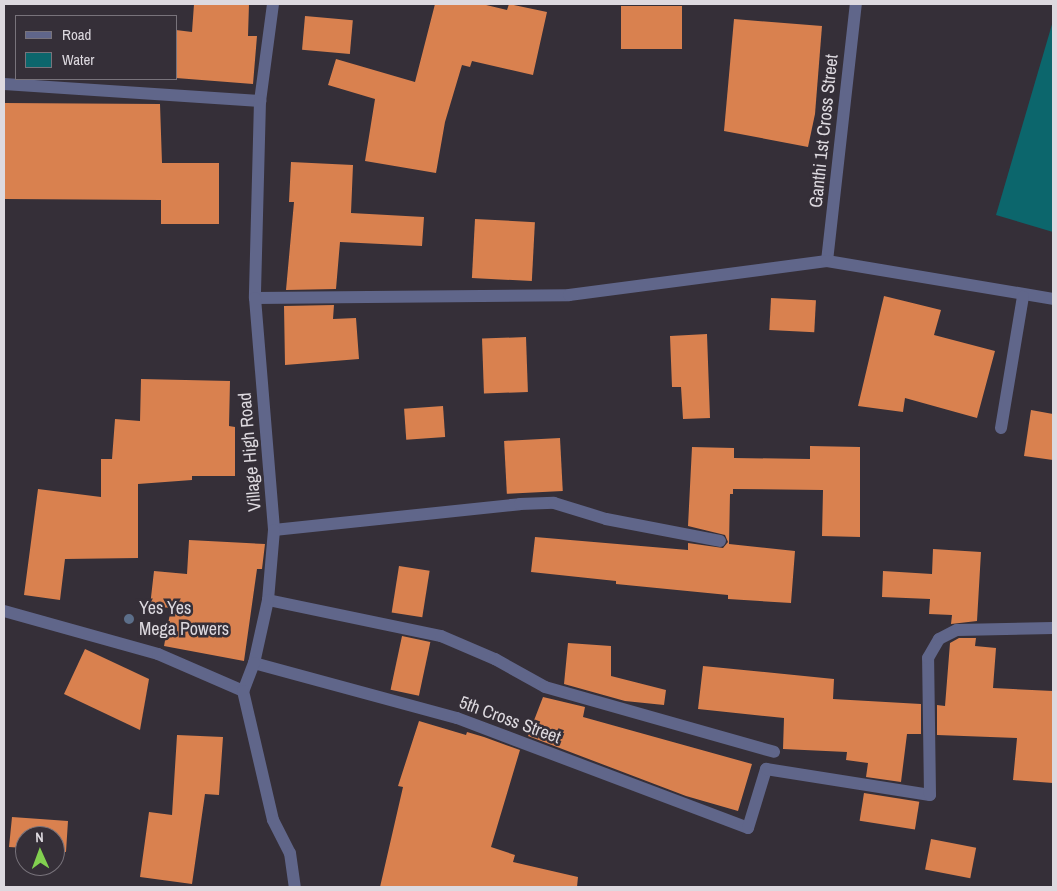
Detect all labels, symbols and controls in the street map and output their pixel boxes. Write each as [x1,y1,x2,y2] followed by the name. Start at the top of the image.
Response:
[15,15,178,80] legend
[62,24,91,45] text: Road
[62,49,94,70] text: Water
[805,53,843,209] street label: Ganthi 1st Cross Street
[234,392,266,512] street label: Village High Road
[139,598,229,640] place label: Yes Yes Mega Powers
[123,613,135,625] marker: Yes Yes Mega Powers
[456,692,564,748] street label: 5th Cross Street
[15,826,65,876] north arrow
[35,828,44,846] text: N

